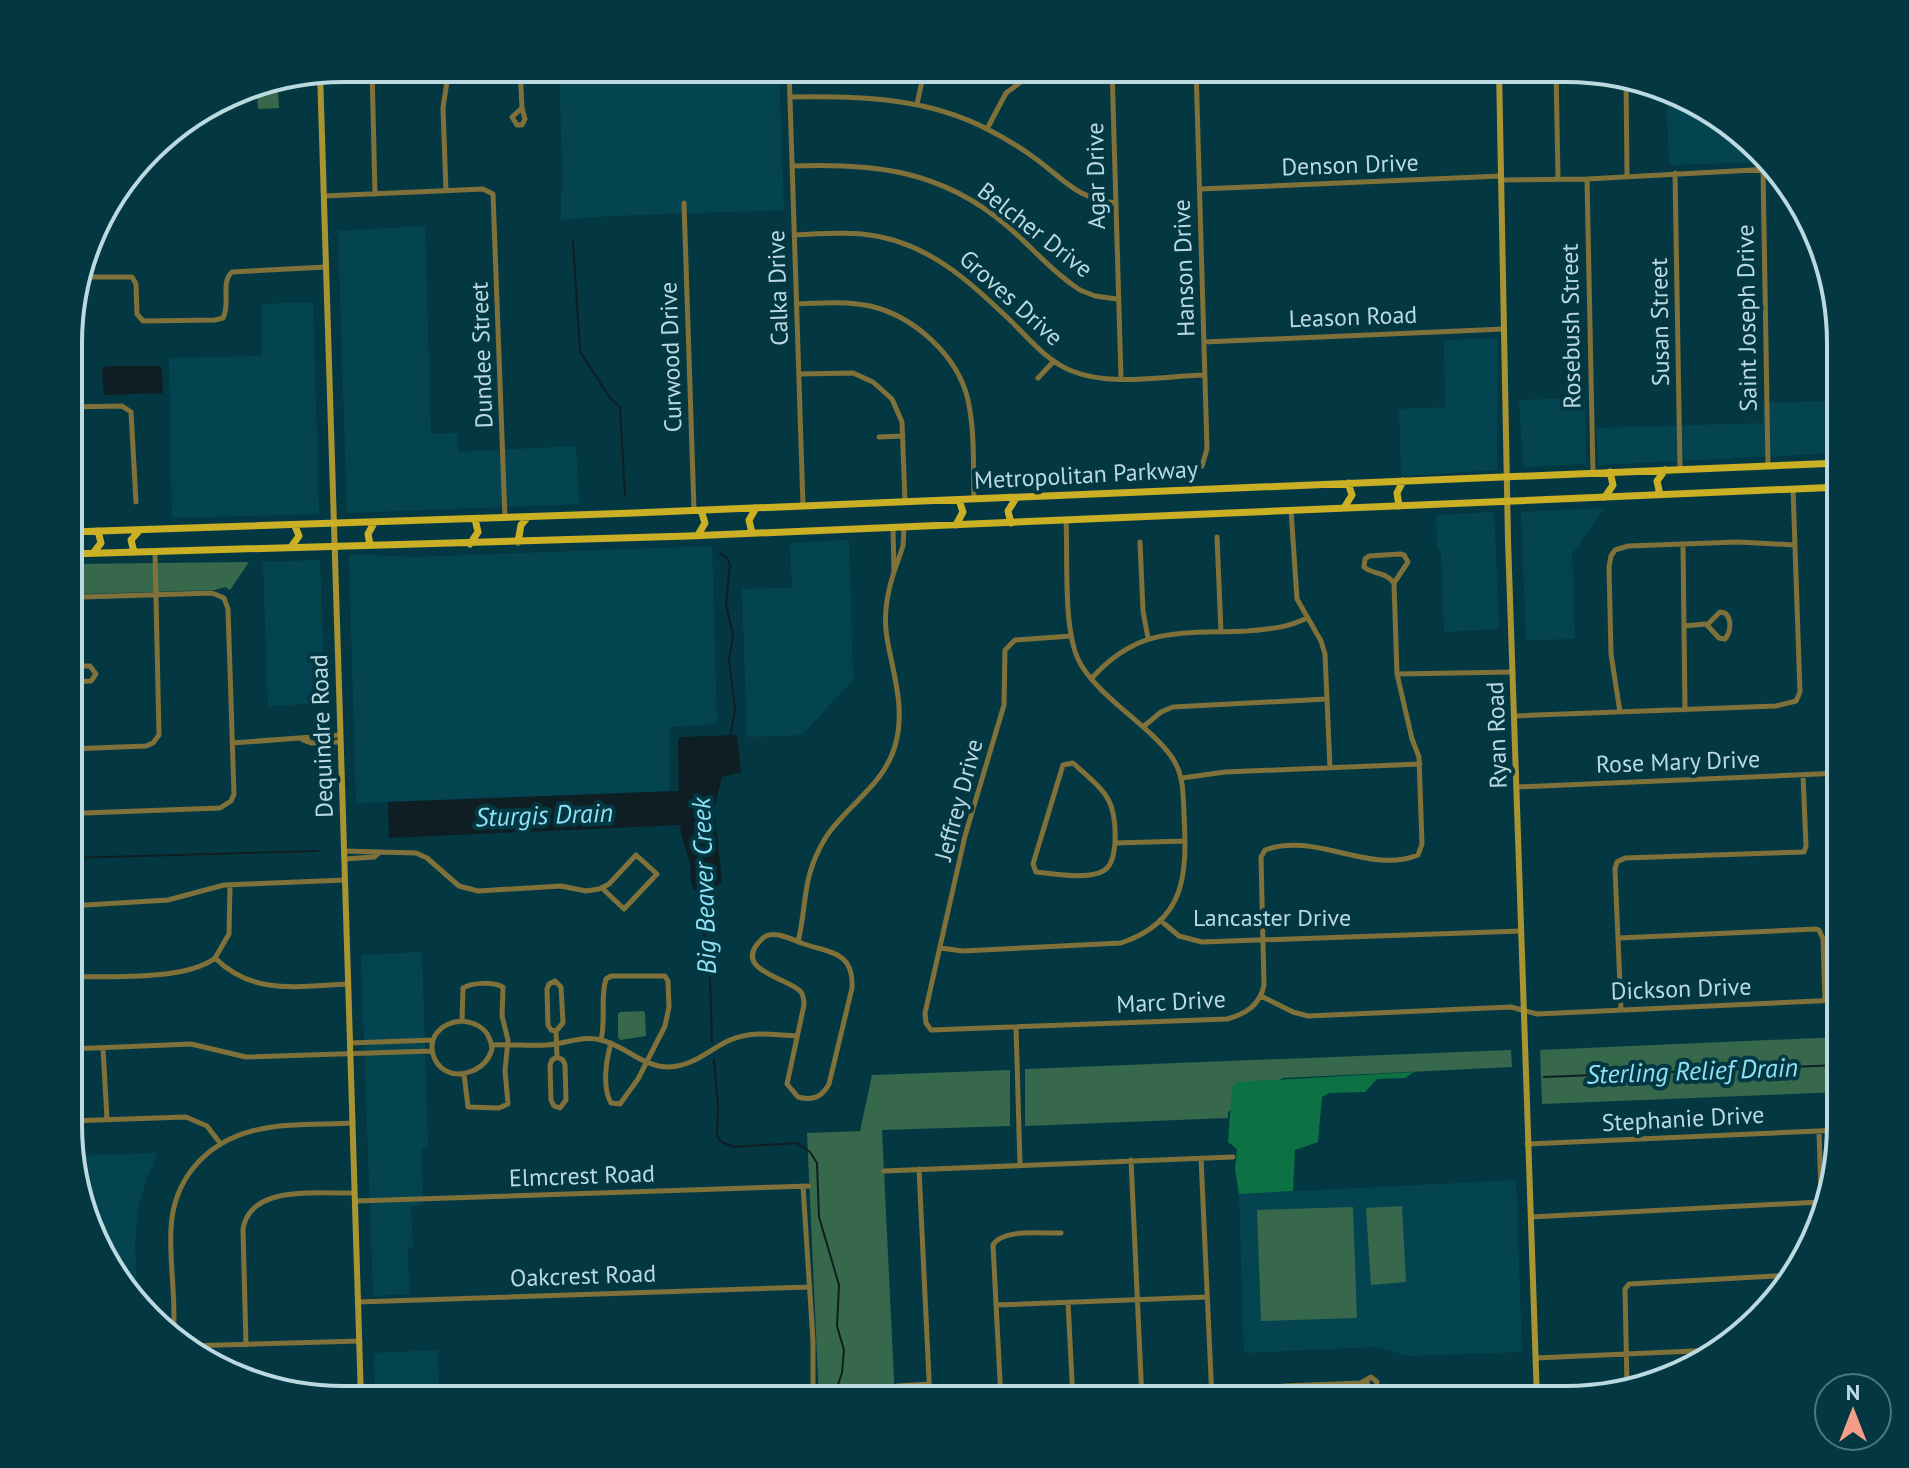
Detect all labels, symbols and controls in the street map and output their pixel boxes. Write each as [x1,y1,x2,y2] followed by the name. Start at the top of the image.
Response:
[1079,122,1112,230] street label: Agar Drive
[1281,147,1419,182] street label: Denson Drive
[972,175,1099,284] street label: Belcher Drive
[1166,199,1201,337] street label: Hanson Drive
[1729,224,1764,412] street label: Saint Joseph Drive
[760,230,795,346] street label: Calka Drive
[953,243,1070,352] street label: Groves Drive
[1554,243,1587,409] street label: Rosebush Street
[1643,257,1676,387] street label: Susan Street
[463,281,500,429] street label: Dundee Street
[652,281,689,433] street label: Curwood Drive
[1288,299,1418,334] street label: Leason Road
[973,453,1199,496] street label: Metropolitan Parkway
[303,654,340,818] street label: Dequindre Road
[1479,681,1514,789] street label: Ryan Road
[927,736,990,865] street label: Jeffrey Drive
[1595,743,1761,780] street label: Rose Mary Drive
[475,796,613,833] water label: Sturgis Drain
[684,796,723,975] water label: Big Beaver Creek
[1193,902,1351,933] street label: Lancaster Drive
[1610,971,1752,1006] street label: Dickson Drive
[1115,983,1226,1020] street label: Marc Drive
[1586,1050,1798,1091] water label: Sterling Relief Drain
[1601,1099,1765,1138] street label: Stephanie Drive
[508,1157,655,1194] street label: Elmcrest Road
[509,1257,657,1294] street label: Oakcrest Road
[1813,1372,1893,1452] north arrow
[1846,1378,1860,1406] text: N

